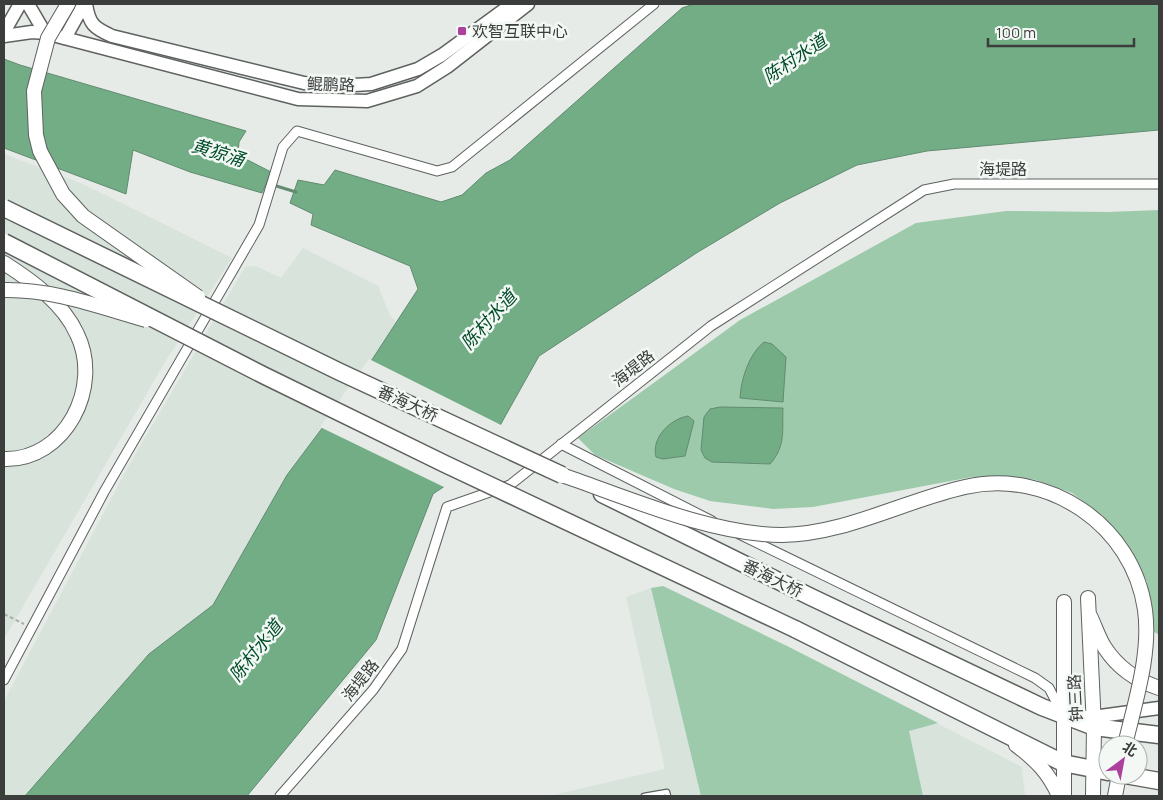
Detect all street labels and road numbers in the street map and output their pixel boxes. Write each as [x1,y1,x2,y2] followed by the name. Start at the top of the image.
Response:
[307,72,355,96] street label: 鲲鹏路
[979,158,1027,180] street label: 海堤路
[607,345,659,391] street label: 海堤路
[374,380,442,426] street label: 番海大桥
[739,554,807,602] street label: 番海大桥
[337,654,383,706] street label: 海堤路
[1063,673,1087,723] street label: 钟三路

